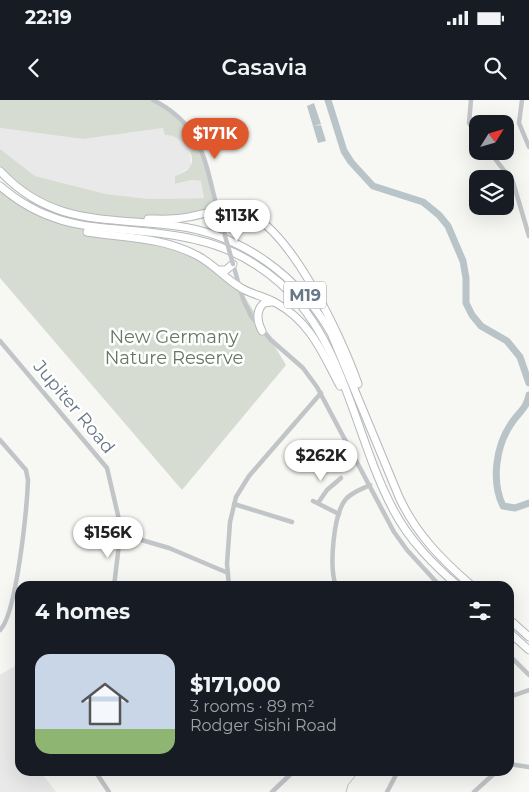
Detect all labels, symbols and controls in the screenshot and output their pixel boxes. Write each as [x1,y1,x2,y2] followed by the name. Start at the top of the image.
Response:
[25,6,72,29] text: 22:19
[20,54,48,82] icon: back
[222,54,307,81] text: Casavia
[481,54,509,82] icon: search
[469,115,514,160] north arrow
[469,115,514,215] map controls
[180,118,250,160] pin: $171K
[193,124,237,143] text: $171K
[469,170,514,215] button: layers
[202,200,272,242] pin: $113K
[215,206,259,225] text: $113K
[284,282,326,308] road number: M19
[105,326,243,369] park label: New Germany Nature Reserve
[28,355,119,458] street label: Jupiter Road
[286,440,356,482] pin: $262K
[295,446,347,465] text: $262K
[73,516,143,559] pin: $156K
[84,523,132,542] text: $156K
[466,597,494,625] icon: filters
[35,599,130,624] text: 4 homes
[190,672,281,697] text: $171,000
[75,674,135,734] icon: home
[190,697,315,716] text: 3 rooms · 89 m²
[190,716,337,735] text: Rodger Sishi Road

